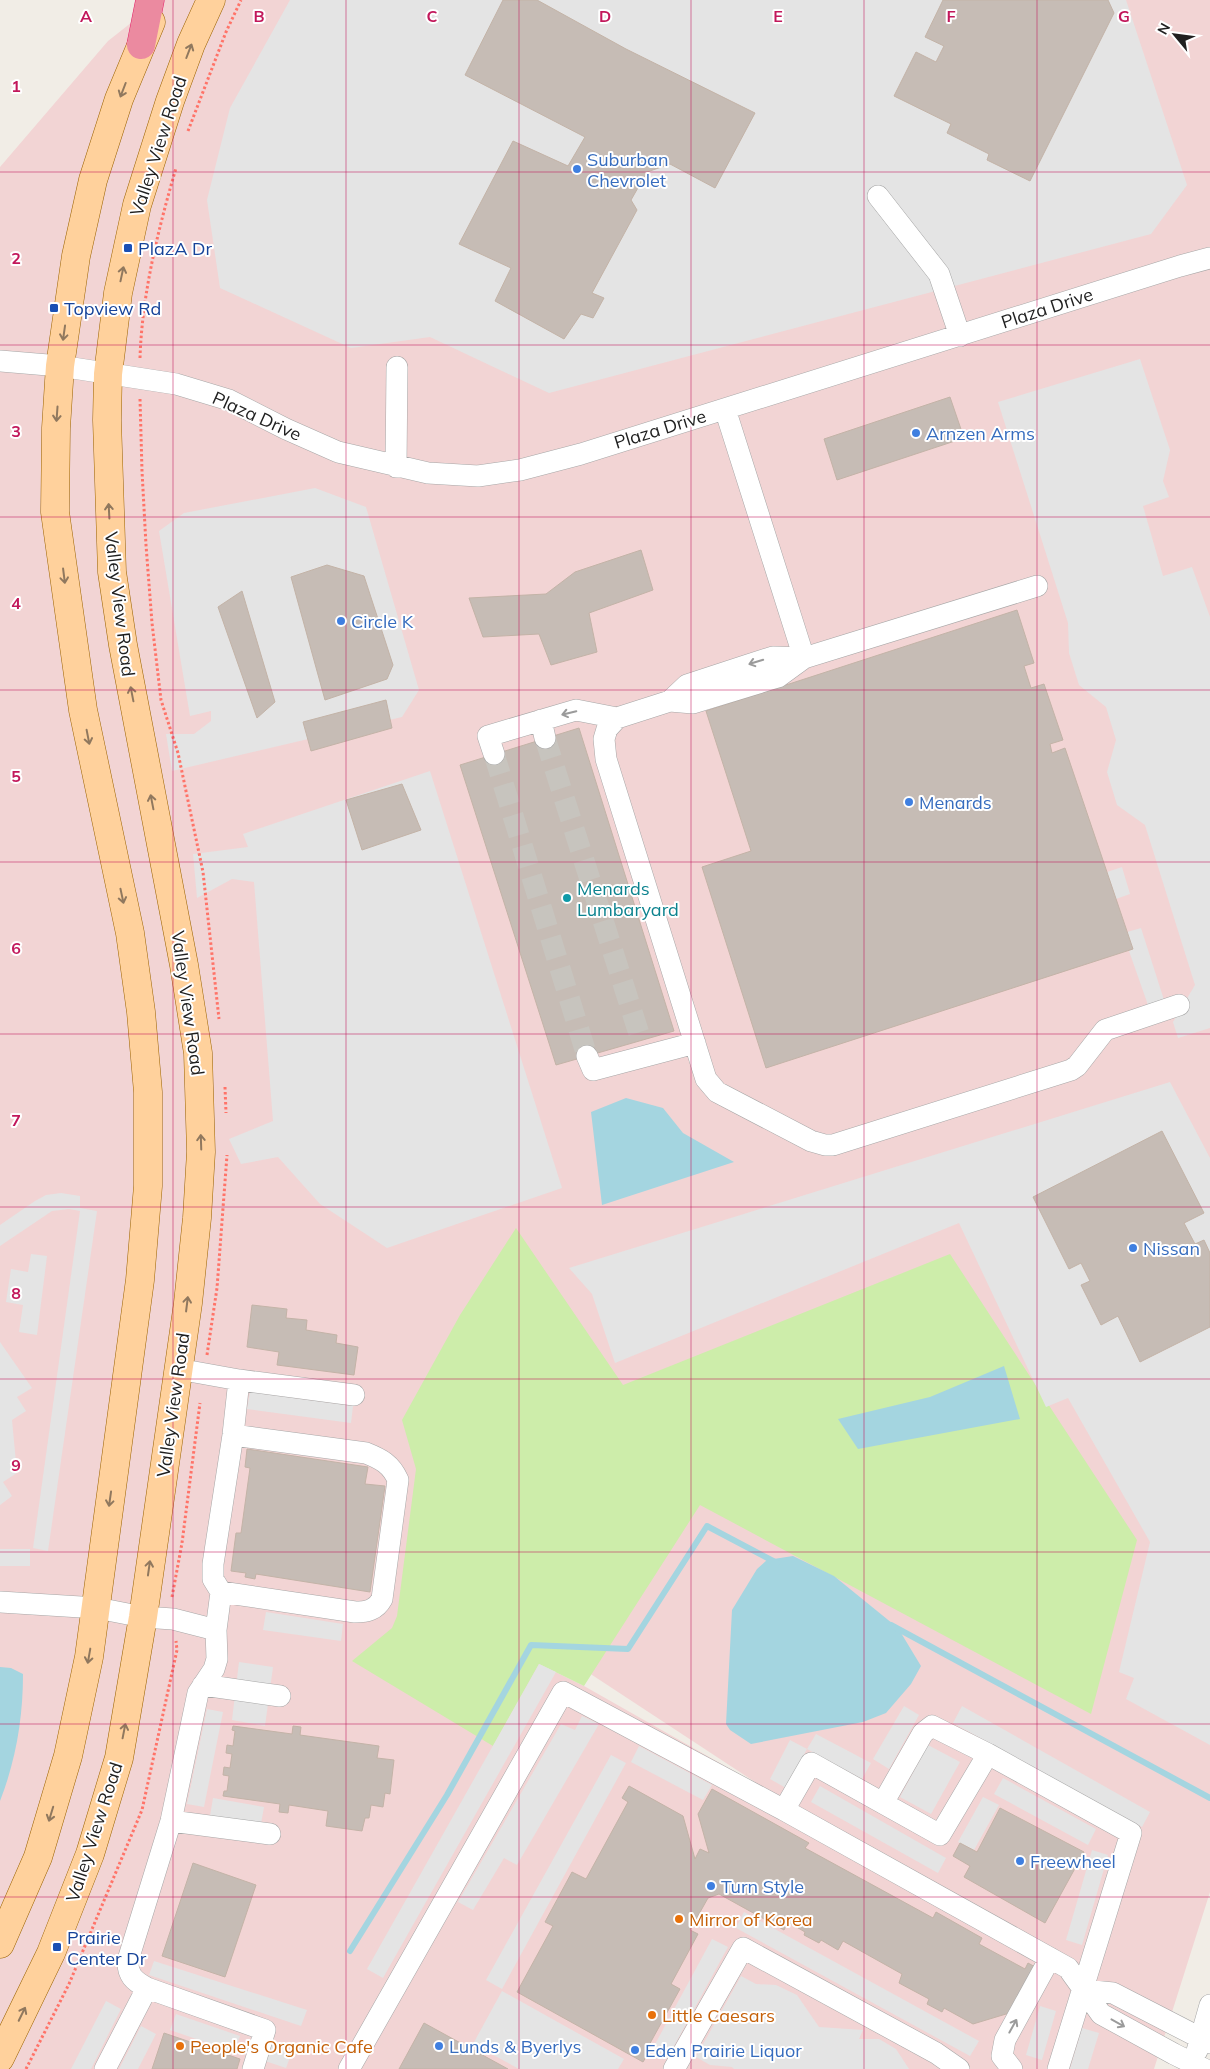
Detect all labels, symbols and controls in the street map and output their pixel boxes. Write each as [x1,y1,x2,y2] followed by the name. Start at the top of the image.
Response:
[80,6,92,26] text: A
[253,6,265,26] text: B
[427,6,438,26] text: C
[599,6,611,26] text: D
[773,6,783,26] text: E
[946,6,956,26] text: F
[1118,6,1130,26] text: G
[1150,10,1200,60] north arrow
[1153,20,1174,38] text: N
[185,44,194,59] one-way arrow
[125,73,191,219] street label: Valley View Road
[11,76,21,96] text: 1
[118,82,127,97] one-way arrow
[587,148,668,192] place label: Suburban Chevrolet
[571,163,583,175] marker: Suburban Chevrolet
[138,237,213,260] place label: PlazA Dr
[122,242,134,254] marker: PlazA Dr
[11,248,21,268] text: 2
[118,266,127,282] one-way arrow
[998,282,1096,334] street label: Plaza Drive
[64,297,161,320] place label: Topview Rd
[48,302,60,314] marker: Topview Rd
[58,324,68,340] one-way arrow
[209,386,305,446] street label: Plaza Drive
[611,404,709,454] street label: Plaza Drive
[53,406,62,422] one-way arrow
[11,421,21,441] text: 3
[926,422,1035,445] place label: Arnzen Arms
[910,427,922,439] marker: Arnzen Arms
[104,503,113,519] one-way arrow
[100,530,140,678] street label: Valley View Road
[59,568,69,584] one-way arrow
[11,593,21,613] text: 4
[351,610,414,633] place label: Circle K
[335,615,347,627] marker: Circle K
[748,658,764,668] one-way arrow
[127,686,136,702] one-way arrow
[562,709,578,718] one-way arrow
[84,729,94,745] one-way arrow
[11,766,21,786] text: 5
[919,791,992,814] place label: Menards
[147,794,157,810] one-way arrow
[903,796,915,808] marker: Menards
[577,877,679,921] place label: Menards Lumbaryard
[118,887,127,903] one-way arrow
[561,892,573,904] marker: Menards Lumbaryard
[166,929,210,1077] street label: Valley View Road
[11,938,21,958] text: 6
[11,1110,21,1130] text: 7
[196,1134,206,1150] one-way arrow
[1143,1237,1200,1260] place label: Nissan
[1127,1242,1139,1254] marker: Nissan
[11,1283,21,1303] text: 8
[182,1296,192,1312] one-way arrow
[151,1331,195,1479] street label: Valley View Road
[11,1455,21,1475] text: 9
[104,1491,114,1507] one-way arrow
[145,1561,155,1577] one-way arrow
[83,1648,93,1664] one-way arrow
[119,1723,129,1739] one-way arrow
[61,1759,127,1905] street label: Valley View Road
[45,1806,55,1822] one-way arrow
[1030,1850,1116,1873] place label: Freewheel
[1014,1855,1026,1867] marker: Freewheel
[721,1875,804,1898] place label: Turn Style
[705,1880,717,1892] marker: Turn Style
[689,1908,813,1931] place label: Mirror of Korea
[673,1913,685,1925] marker: Mirror of Korea
[67,1926,147,1970] place label: Prairie Center Dr
[51,1941,63,1953] marker: Prairie Center Dr
[662,2004,775,2027] place label: Little Caesars
[18,2007,27,2022] one-way arrow
[646,2009,658,2021] marker: Little Caesars
[1110,2019,1124,2029] one-way arrow
[1008,2020,1018,2034] one-way arrow
[190,2035,373,2058] place label: People's Organic Cafe
[449,2035,581,2058] place label: Lunds & Byerlys
[645,2039,802,2062] place label: Eden Prairie Liquor
[174,2040,186,2052] marker: People's Organic Cafe
[433,2040,445,2052] marker: Lunds & Byerlys
[629,2044,641,2056] marker: Eden Prairie Liquor

